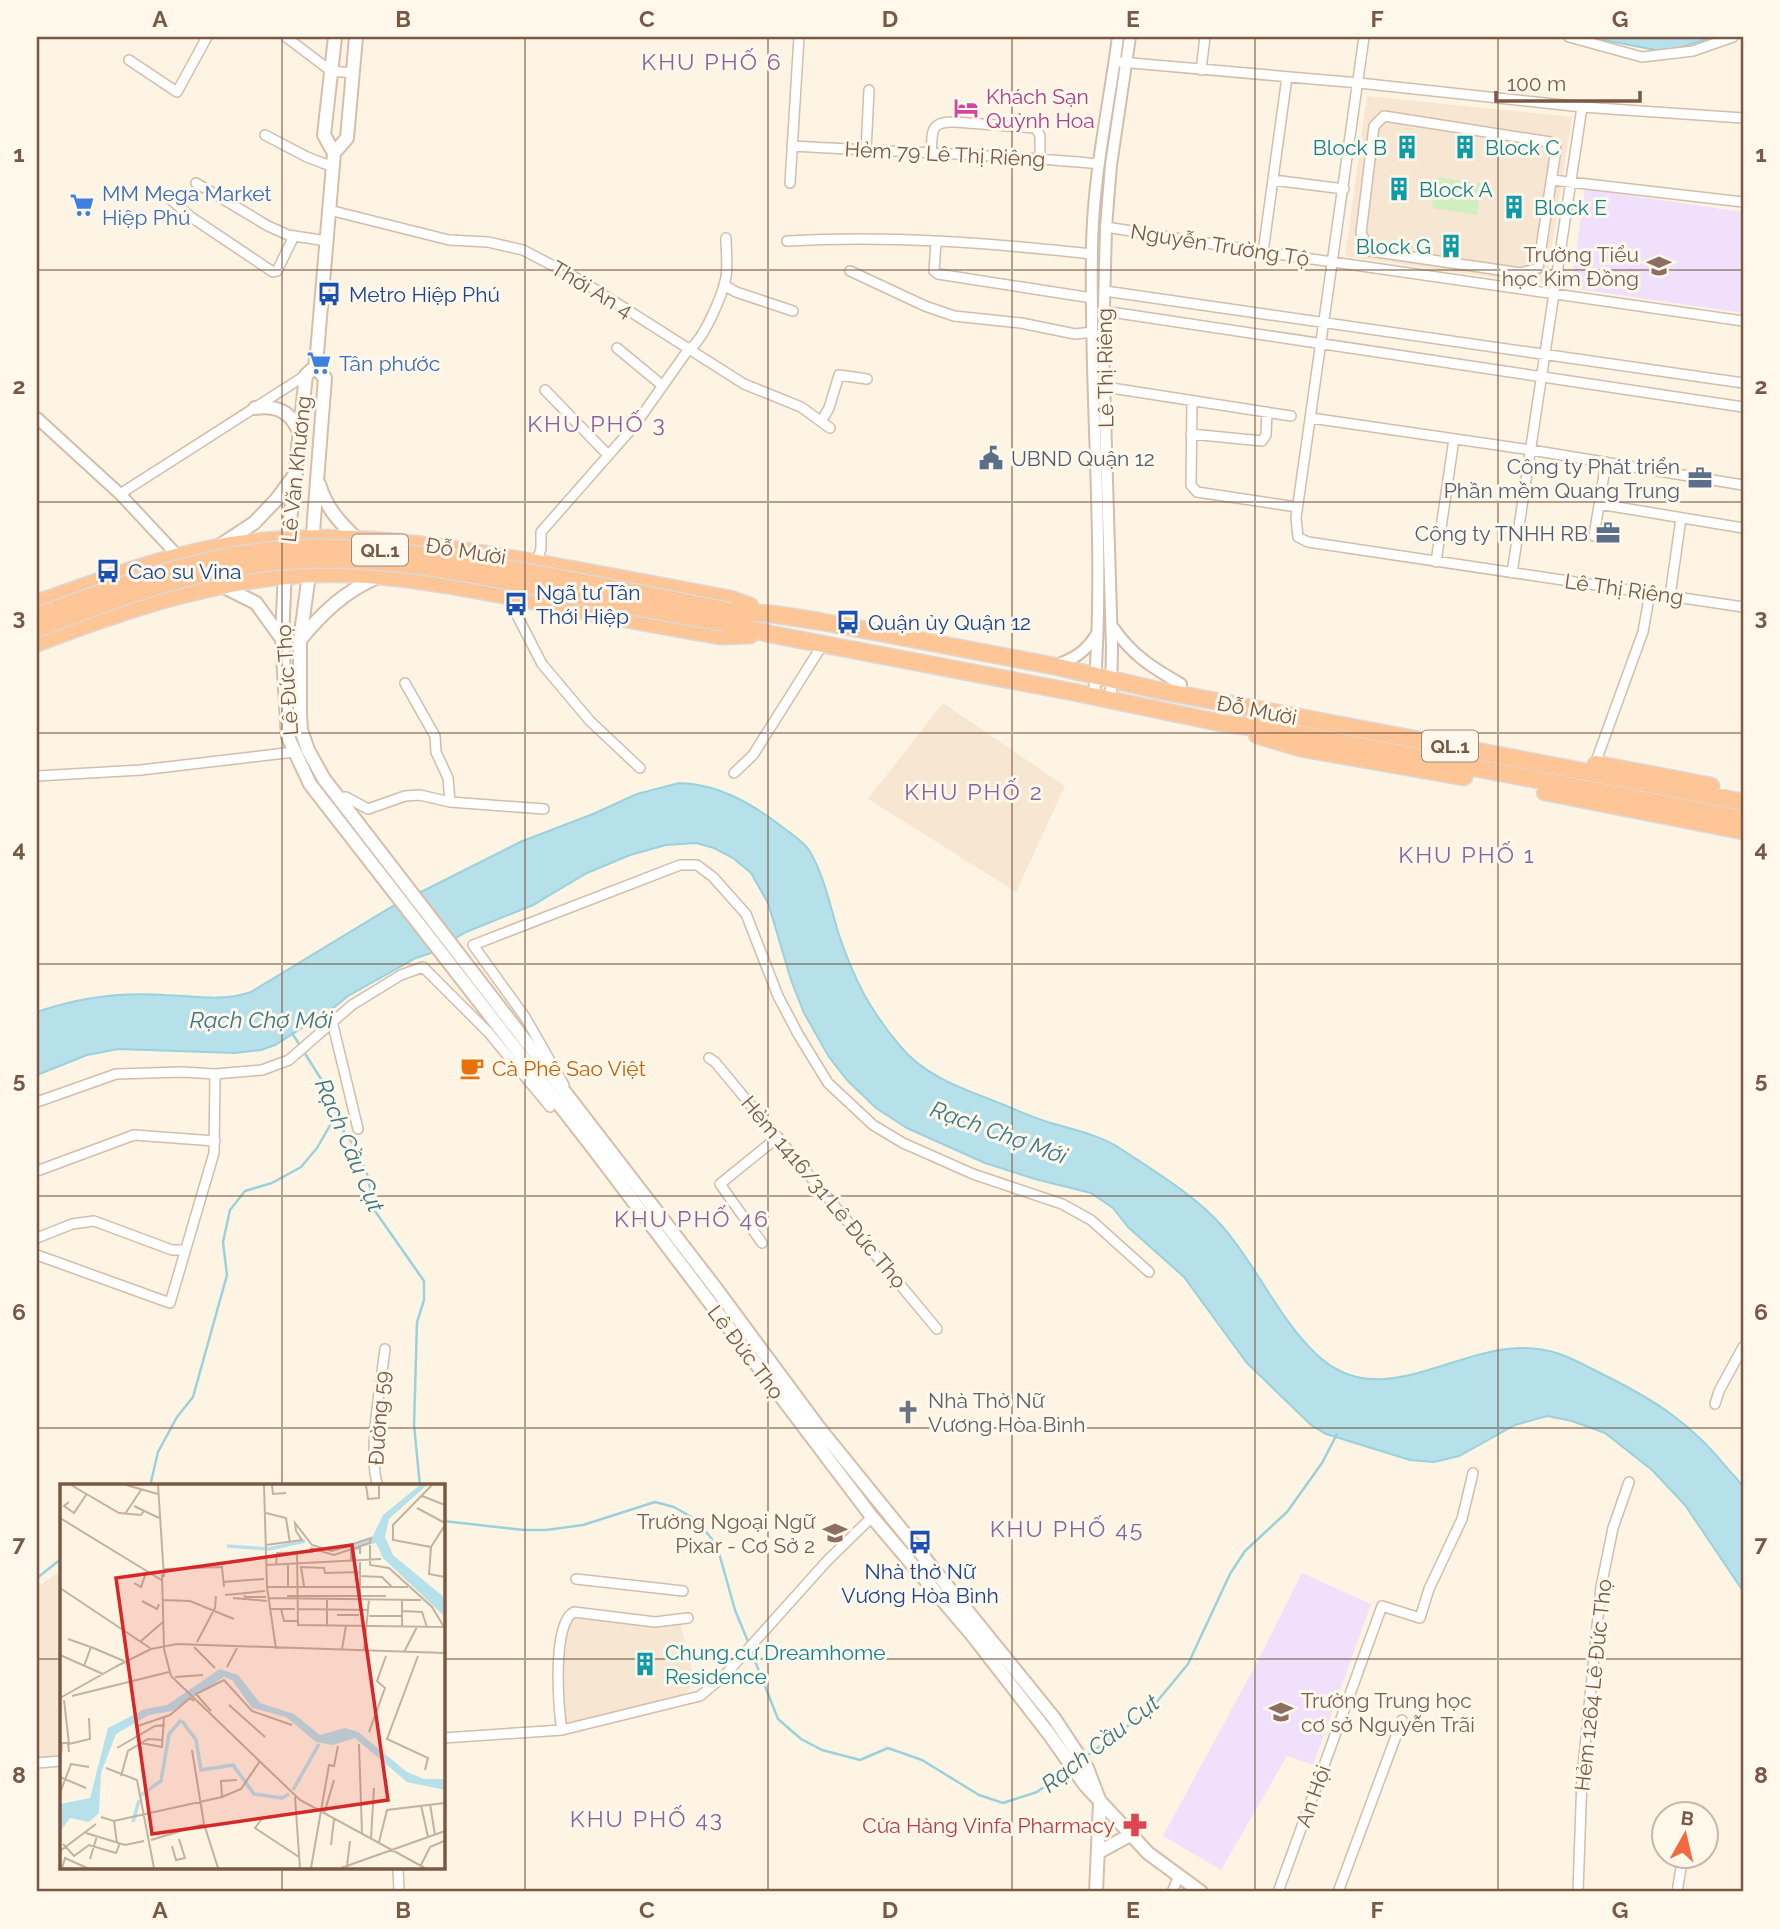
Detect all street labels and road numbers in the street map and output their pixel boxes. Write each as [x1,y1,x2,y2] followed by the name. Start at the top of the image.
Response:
[844,136,1046,172] street label: Hẻm 79 Lê Thị Riêng
[1129,219,1311,271] street label: Nguyễn Trường Tộ
[547,255,637,323] street label: Thới An 4
[1091,308,1119,428] street label: Lê Thị Riêng
[276,395,316,543] street label: Lê Văn Khương
[424,532,508,570] street label: Đỗ Mười
[352,534,408,566] road number: QL.1
[1563,568,1685,610] street label: Lê Thị Riêng
[271,624,303,736] street label: Lê Đức Thọ
[1215,690,1299,730] street label: Đỗ Mười
[1422,730,1478,762] road number: QL.1
[736,1091,912,1293] street label: Hẻm 1416/31 Lê Đức Thọ
[703,1300,789,1404] street label: Lê Đức Thọ
[363,1370,395,1466] street label: Đường 59
[1569,1578,1617,1792] street label: Hẻm 1264 Lê Đức Thọ
[1290,1761,1336,1831] street label: An Hội

